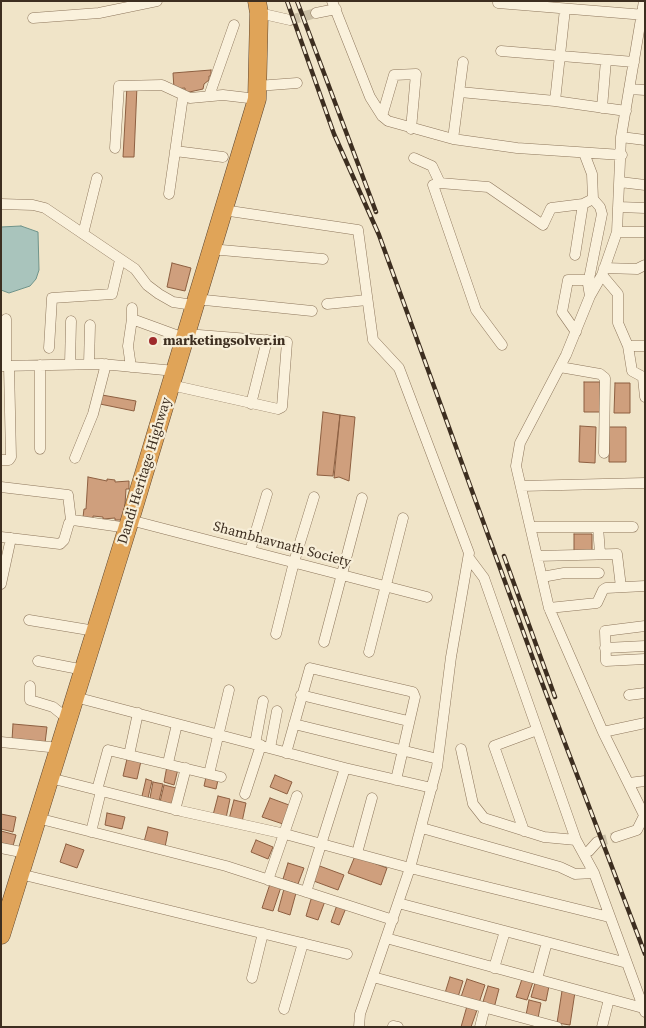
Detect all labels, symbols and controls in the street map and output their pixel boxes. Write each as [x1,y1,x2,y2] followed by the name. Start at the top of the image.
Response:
[163,333,285,349] place label: marketingsolver.in
[147,335,159,347] marker: marketingsolver.in
[115,395,175,547] street label: Dandi Heritage Highway
[211,519,353,571] street label: Shambhavnath Society

